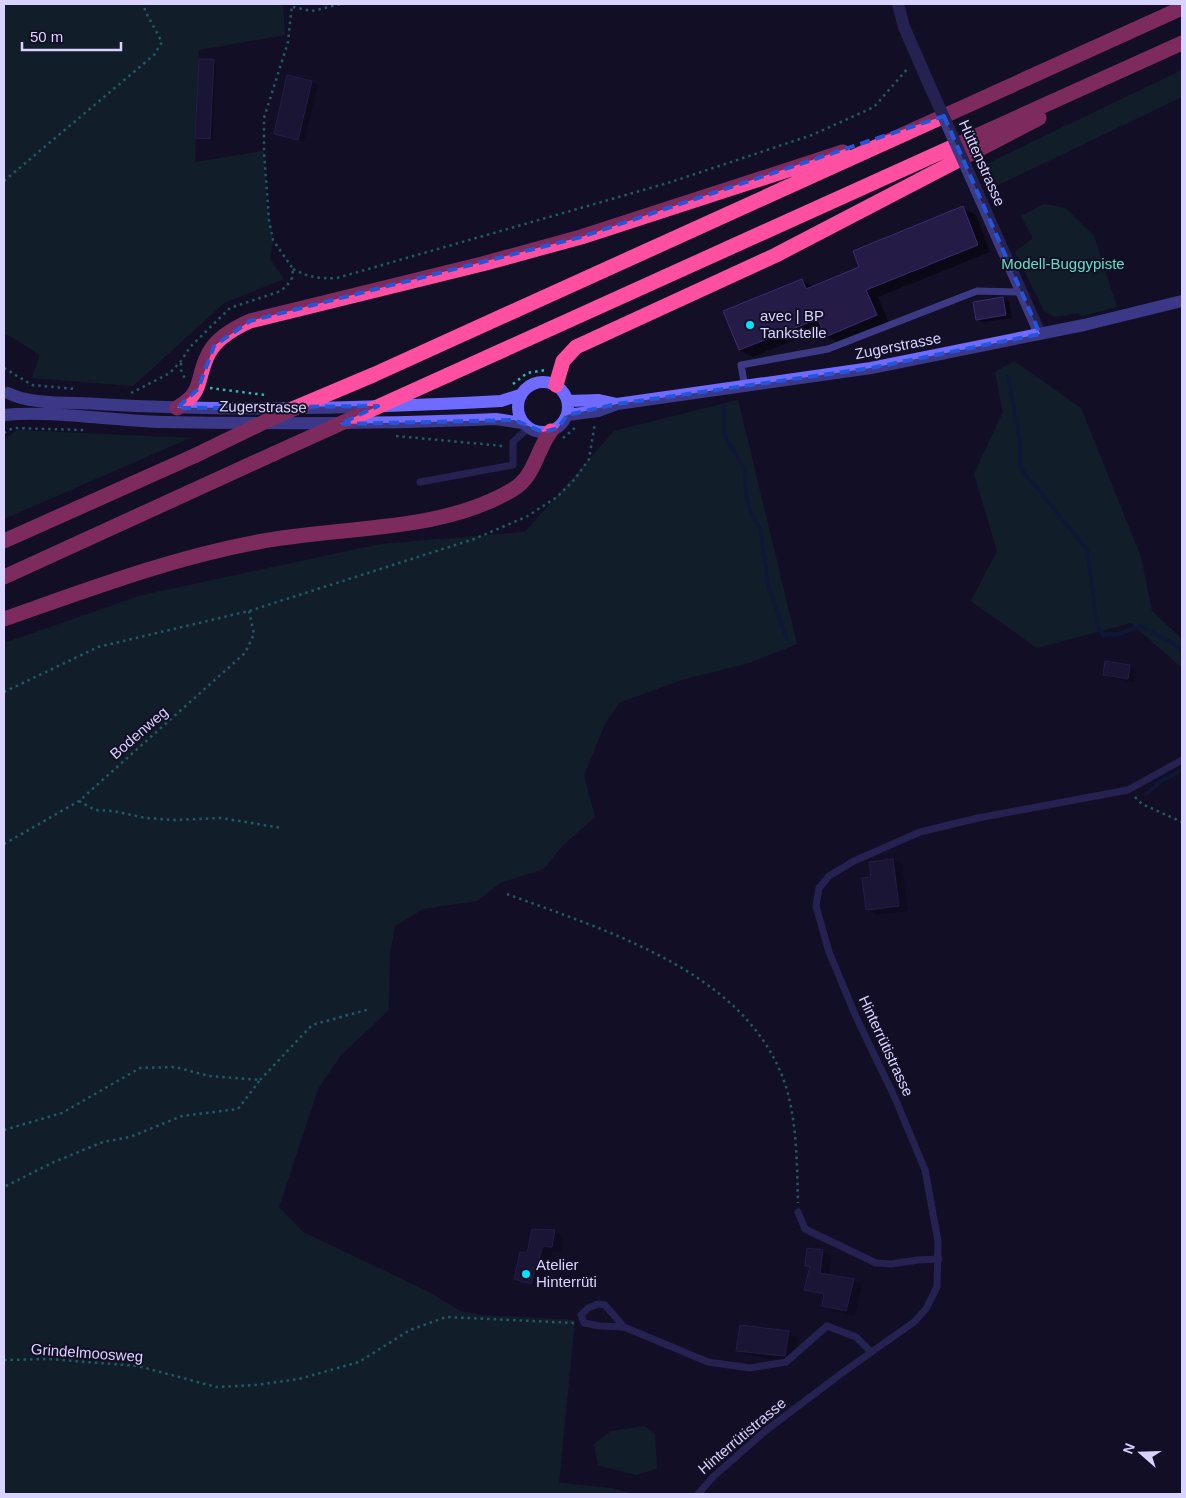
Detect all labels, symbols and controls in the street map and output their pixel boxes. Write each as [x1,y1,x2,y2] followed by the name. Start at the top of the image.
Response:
[22,20,121,52] scale bar
[30,28,63,45] text: 50 m
[956,117,1009,209] street label: Hüttenstrasse
[1001,255,1125,272] park label: Modell-Buggypiste
[760,307,827,341] place label: avec | BP Tankstelle
[744,319,756,331] marker: avec | BP Tankstelle
[853,329,942,362] street label: Zugerstrasse
[219,397,307,416] street label: Zugerstrasse
[106,703,171,762] street label: Bodenweg
[856,993,917,1099] street label: Hinterrütistrasse
[536,1256,597,1290] place label: Atelier Hinterrüti
[520,1268,532,1280] marker: Atelier Hinterrüti
[30,1340,144,1365] street label: Grindelmoosweg
[694,1394,789,1477] street label: Hinterrütistrasse
[1116,1428,1166,1478] north arrow
[1120,1441,1138,1456] text: N

